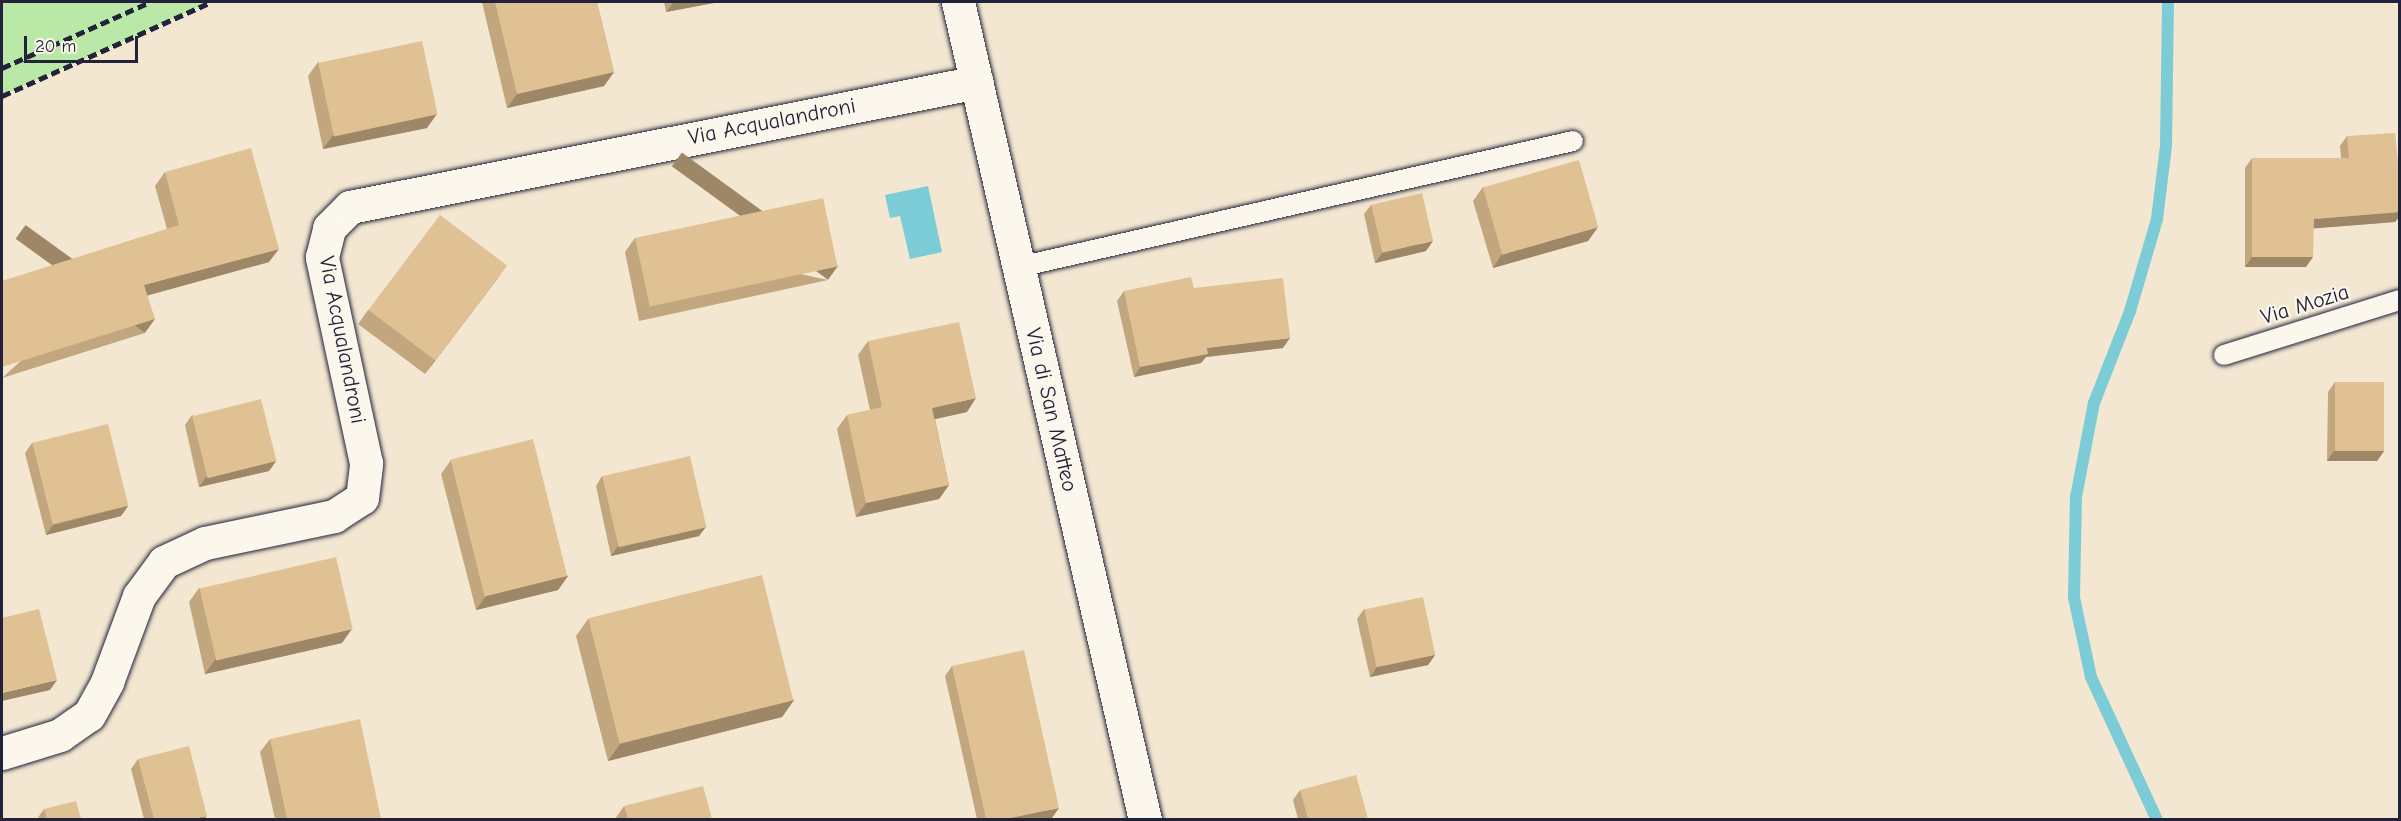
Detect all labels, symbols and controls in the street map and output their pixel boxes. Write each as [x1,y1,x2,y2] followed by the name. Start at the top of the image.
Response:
[27,24,141,62] scale bar
[35,36,76,57] text: 20 m
[686,93,858,151] street label: Via Acqualandroni
[313,254,371,426] street label: Via Acqualandroni
[2258,279,2352,331] street label: Via Mozia
[1019,326,1083,494] street label: Via di San Matteo

